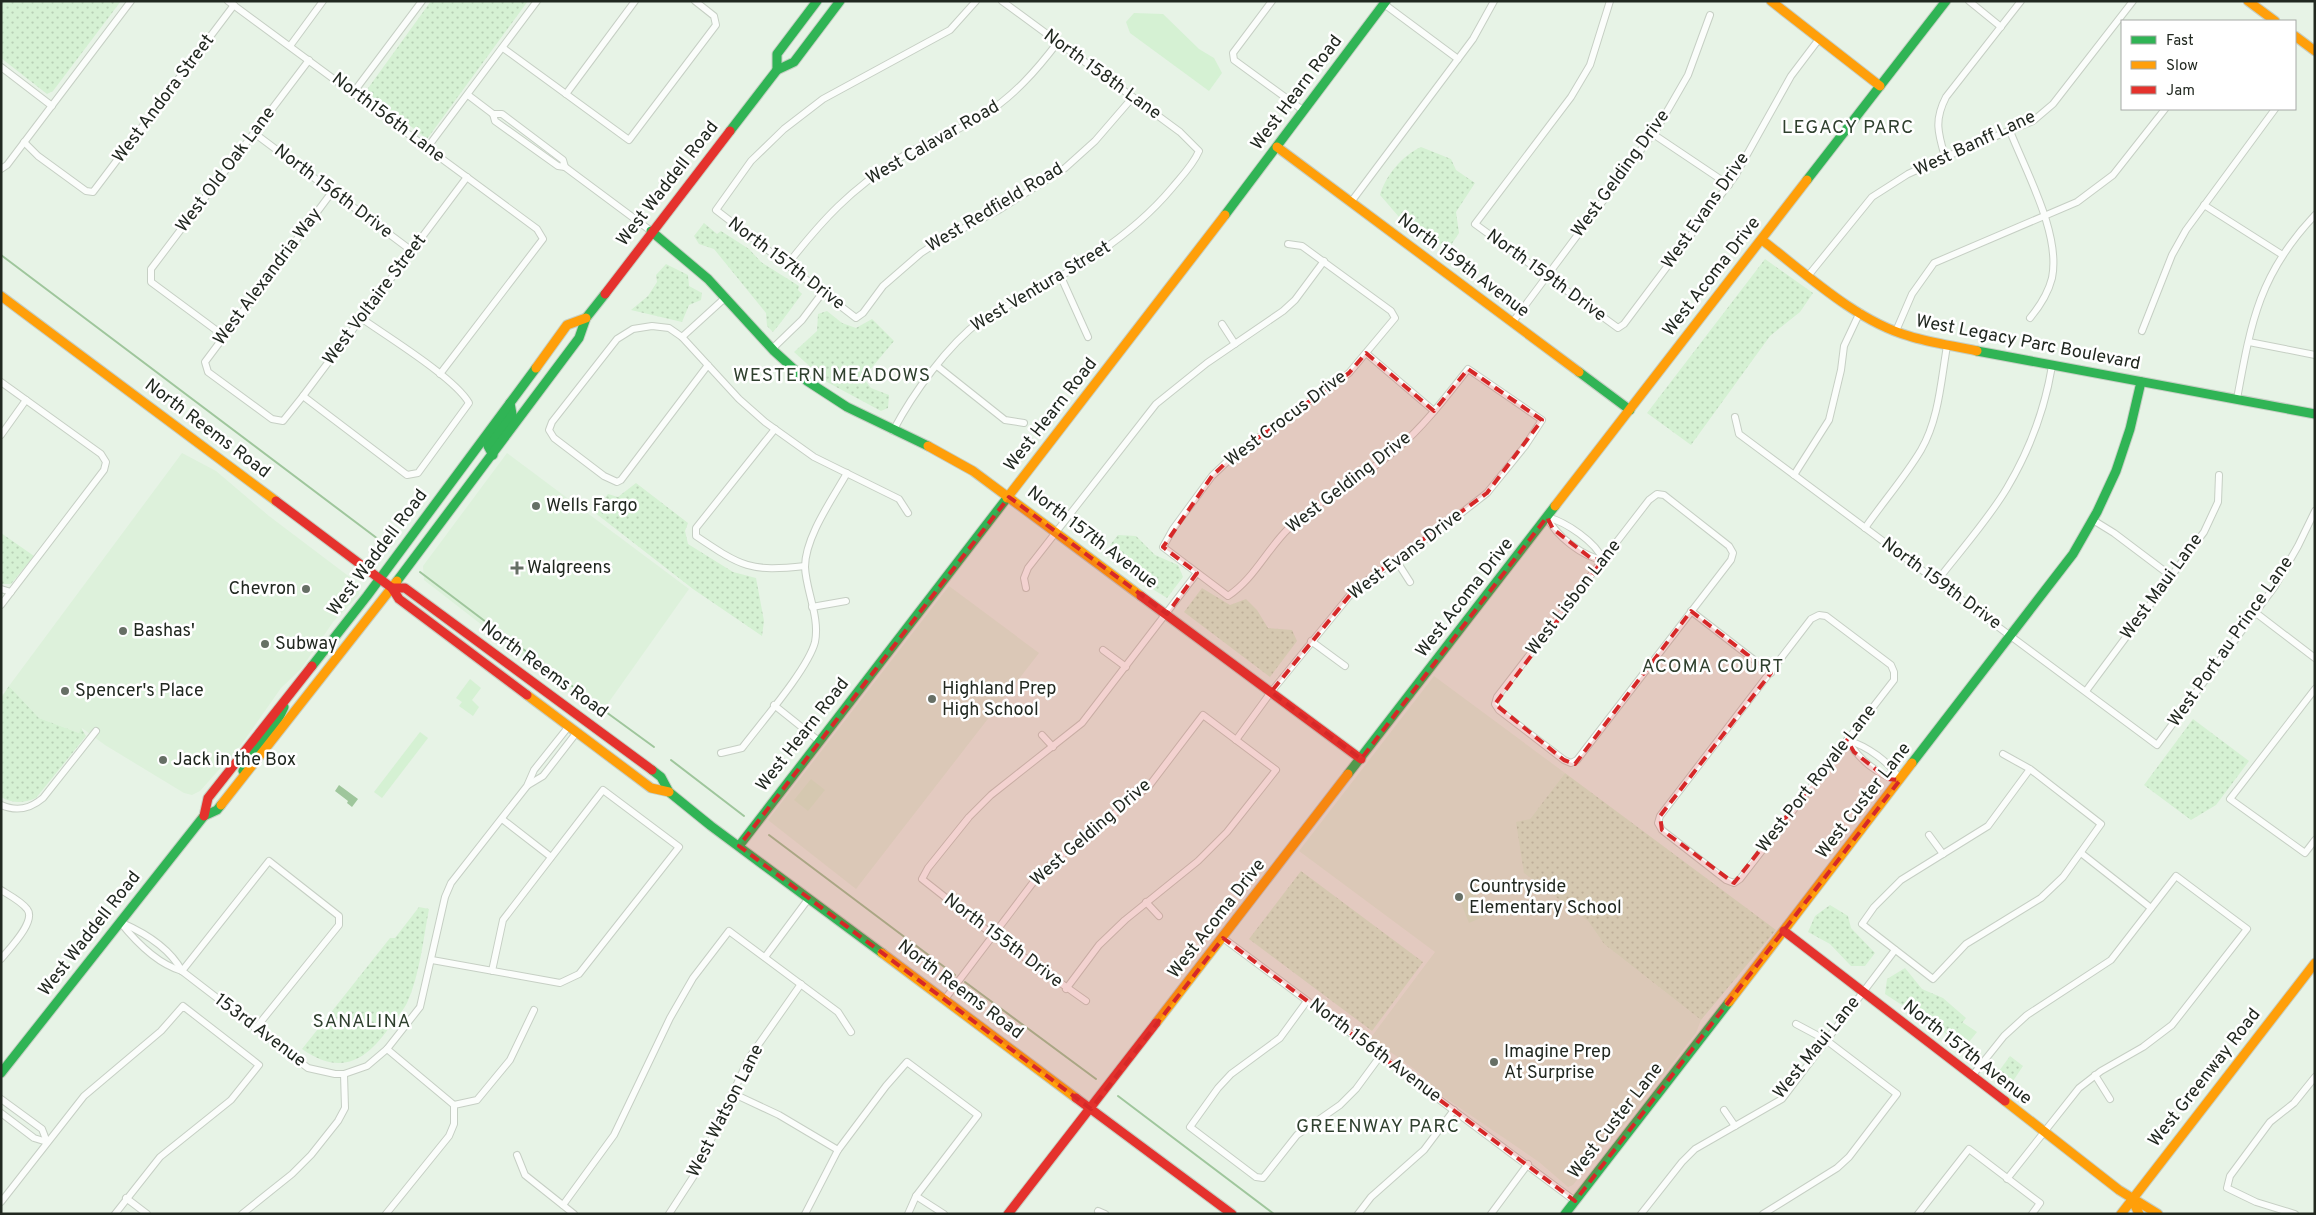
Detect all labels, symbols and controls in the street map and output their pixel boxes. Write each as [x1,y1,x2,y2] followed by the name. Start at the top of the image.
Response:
[2121,20,2296,110] legend
[1039,25,1165,125] street label: North 158th Lane
[108,30,220,168] street label: West Andora Street
[1246,31,1348,155] street label: West Hearn Road
[2166,32,2194,51] text: Fast
[2166,57,2198,76] text: Slow
[327,68,449,168] street label: North156th Lane
[2166,82,2195,101] text: Jam
[862,95,1004,191] street label: West Calavar Road
[171,103,281,237] street label: West Old Oak Lane
[1567,106,1675,242] street label: West Gelding Drive
[1911,106,2039,182] street label: West Banff Lane
[1782,116,1914,140] district label: LEGACY PARC
[612,117,724,251] street label: West Waddell Road
[269,140,397,244] street label: North 156th Drive
[1657,148,1755,274] street label: West Evans Drive
[922,158,1068,258] street label: West Redfield Road
[209,204,327,350] street label: West Alexandria Way
[1392,209,1534,323] street label: North 159th Avenue
[723,212,849,316] street label: North 157th Drive
[1658,213,1766,341] street label: West Acoma Drive
[1482,225,1610,327] street label: North 159th Drive
[318,230,432,370] street label: West Voltaire Street
[967,236,1115,338] street label: West Ventura Street
[1914,310,2142,376] street label: West Legacy Parc Boulevard
[999,353,1103,477] street label: West Hearn Road
[733,364,931,388] district label: WESTERN MEADOWS
[1221,366,1351,472] street label: West Crocus Drive
[139,374,275,484] street label: North Reems Road
[1282,427,1416,539] street label: West Gelding Drive
[1022,481,1162,595] street label: North 157th Avenue
[323,485,433,621] street label: West Waddell Road
[546,495,638,518] place label: Wells Fargo
[530,500,542,512] marker: Wells Fargo
[1344,504,1468,606] street label: West Evans Drive
[2116,529,2208,645] street label: West Maui Lane
[1877,533,2005,635] street label: North 159th Drive
[1411,534,1519,662] street label: West Acoma Drive
[1521,535,1627,661] street label: West Lisbon Lane
[2163,552,2299,732] street label: West Port au Prince Lane
[527,557,611,580] place label: Walgreens
[511,562,523,574] marker: Walgreens
[229,578,296,601] place label: Chevron
[300,583,312,595] marker: Chevron
[476,616,612,724] street label: North Reems Road
[133,620,195,643] place label: Bashas'
[117,625,129,637] marker: Bashas'
[275,633,338,656] place label: Subway
[259,638,271,650] marker: Subway
[1642,655,1784,679] district label: ACOMA COURT
[751,673,855,797] street label: West Hearn Road
[942,678,1057,722] place label: Highland Prep High School
[75,680,204,703] place label: Spencer's Place
[59,685,71,697] marker: Spencer's Place
[926,693,938,705] marker: Highland Prep High School
[1752,700,1882,858] street label: West Port Royale Lane
[1811,738,1917,864] street label: West Custer Lane
[173,749,296,772] place label: Jack in the Box
[157,754,169,766] marker: Jack in the Box
[1026,774,1156,892] street label: West Gelding Drive
[1163,855,1271,983] street label: West Acoma Drive
[34,867,146,1001] street label: West Waddell Road
[1469,876,1622,920] place label: Countryside Elementary School
[939,889,1067,993] street label: North 155th Drive
[1453,891,1465,903] marker: Countryside Elementary School
[892,935,1028,1045] street label: North Reems Road
[210,989,310,1073] street label: 153rd Avenue
[1768,992,1866,1104] street label: West Maui Lane
[1304,994,1446,1108] street label: North 156th Avenue
[1898,995,2036,1111] street label: North 157th Avenue
[2144,1004,2266,1152] street label: West Greenway Road
[313,1010,411,1034] district label: SANALINA
[683,1041,769,1181] street label: West Watson Lane
[1504,1041,1611,1085] place label: Imagine Prep At Surprise
[1488,1056,1500,1068] marker: Imagine Prep At Surprise
[1563,1058,1669,1184] street label: West Custer Lane
[1296,1115,1460,1139] district label: GREENWAY PARC

